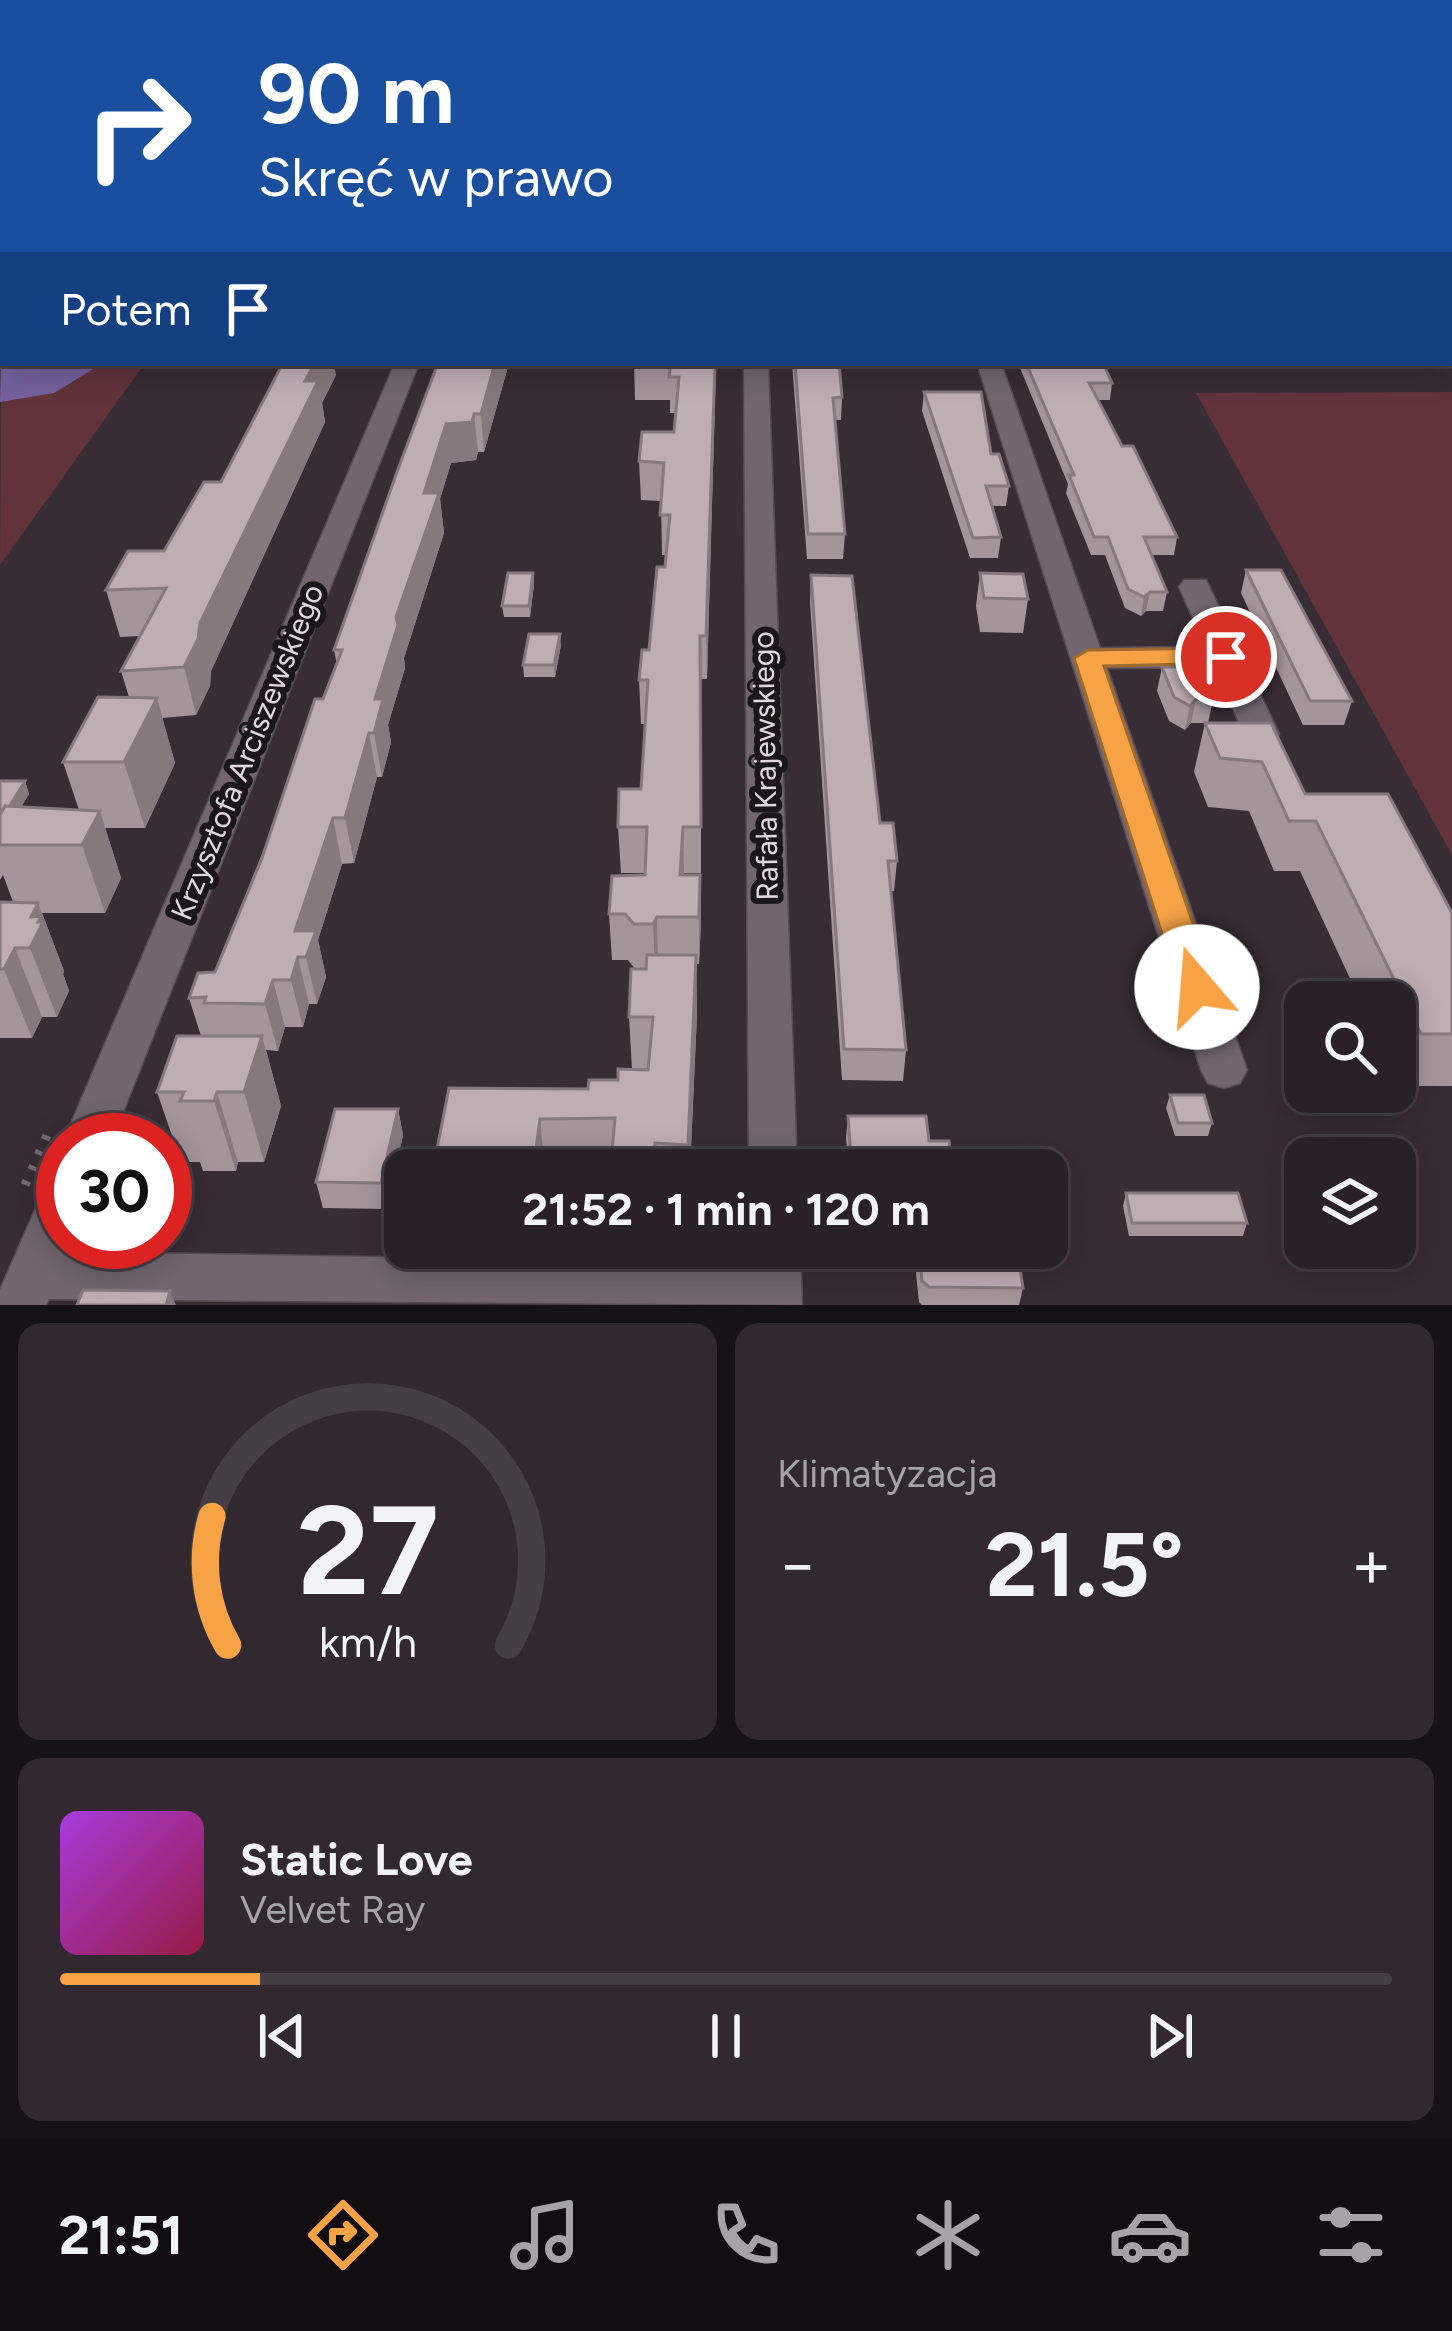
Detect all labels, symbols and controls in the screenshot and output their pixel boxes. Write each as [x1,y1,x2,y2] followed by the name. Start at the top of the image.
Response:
[258,43,454,144] text: 90 m
[60,48,216,204] icon: right
[258,145,614,210] text: Skręć w prawo
[215,276,281,342] icon: arrive
[60,282,191,336] text: Potem
[163,579,331,925] street label: Krzysztofa Arciszewskiego
[1175,606,1277,708] pin
[1193,624,1259,690] icon: arrive
[744,631,786,901] street label: Rafała Krajewskiego
[1134,924,1260,1050] position arrow
[1284,981,1416,1269] map controls
[1284,981,1416,1113] button: search
[36,1113,192,1269] speed limit sign: 30
[1284,1137,1416,1269] button: layers
[522,1182,930,1236] text: 21:52 · 1 min · 120 m
[777,1450,997,1497] text: Klimatyzacja
[297,1475,438,1625] text: 27
[985,1510,1184,1619] text: 21.5°
[777,1524,818,1604] text: −
[1351,1524,1392,1604] text: +
[319,1615,416,1667] text: km/h
[240,1832,473,1886] text: Static Love
[240,1886,425,1933] text: Velvet Ray
[249,2003,315,2069] icon: previous
[693,2003,759,2069] icon: pause
[1137,2003,1203,2069] icon: next
[301,2193,385,2277] icon: directions
[503,2193,587,2277] icon: music
[704,2193,788,2277] icon: phone
[906,2193,990,2277] icon: climate
[1108,2193,1192,2277] icon: car
[1309,2193,1393,2277] icon: filters
[59,2203,183,2268] text: 21:51

